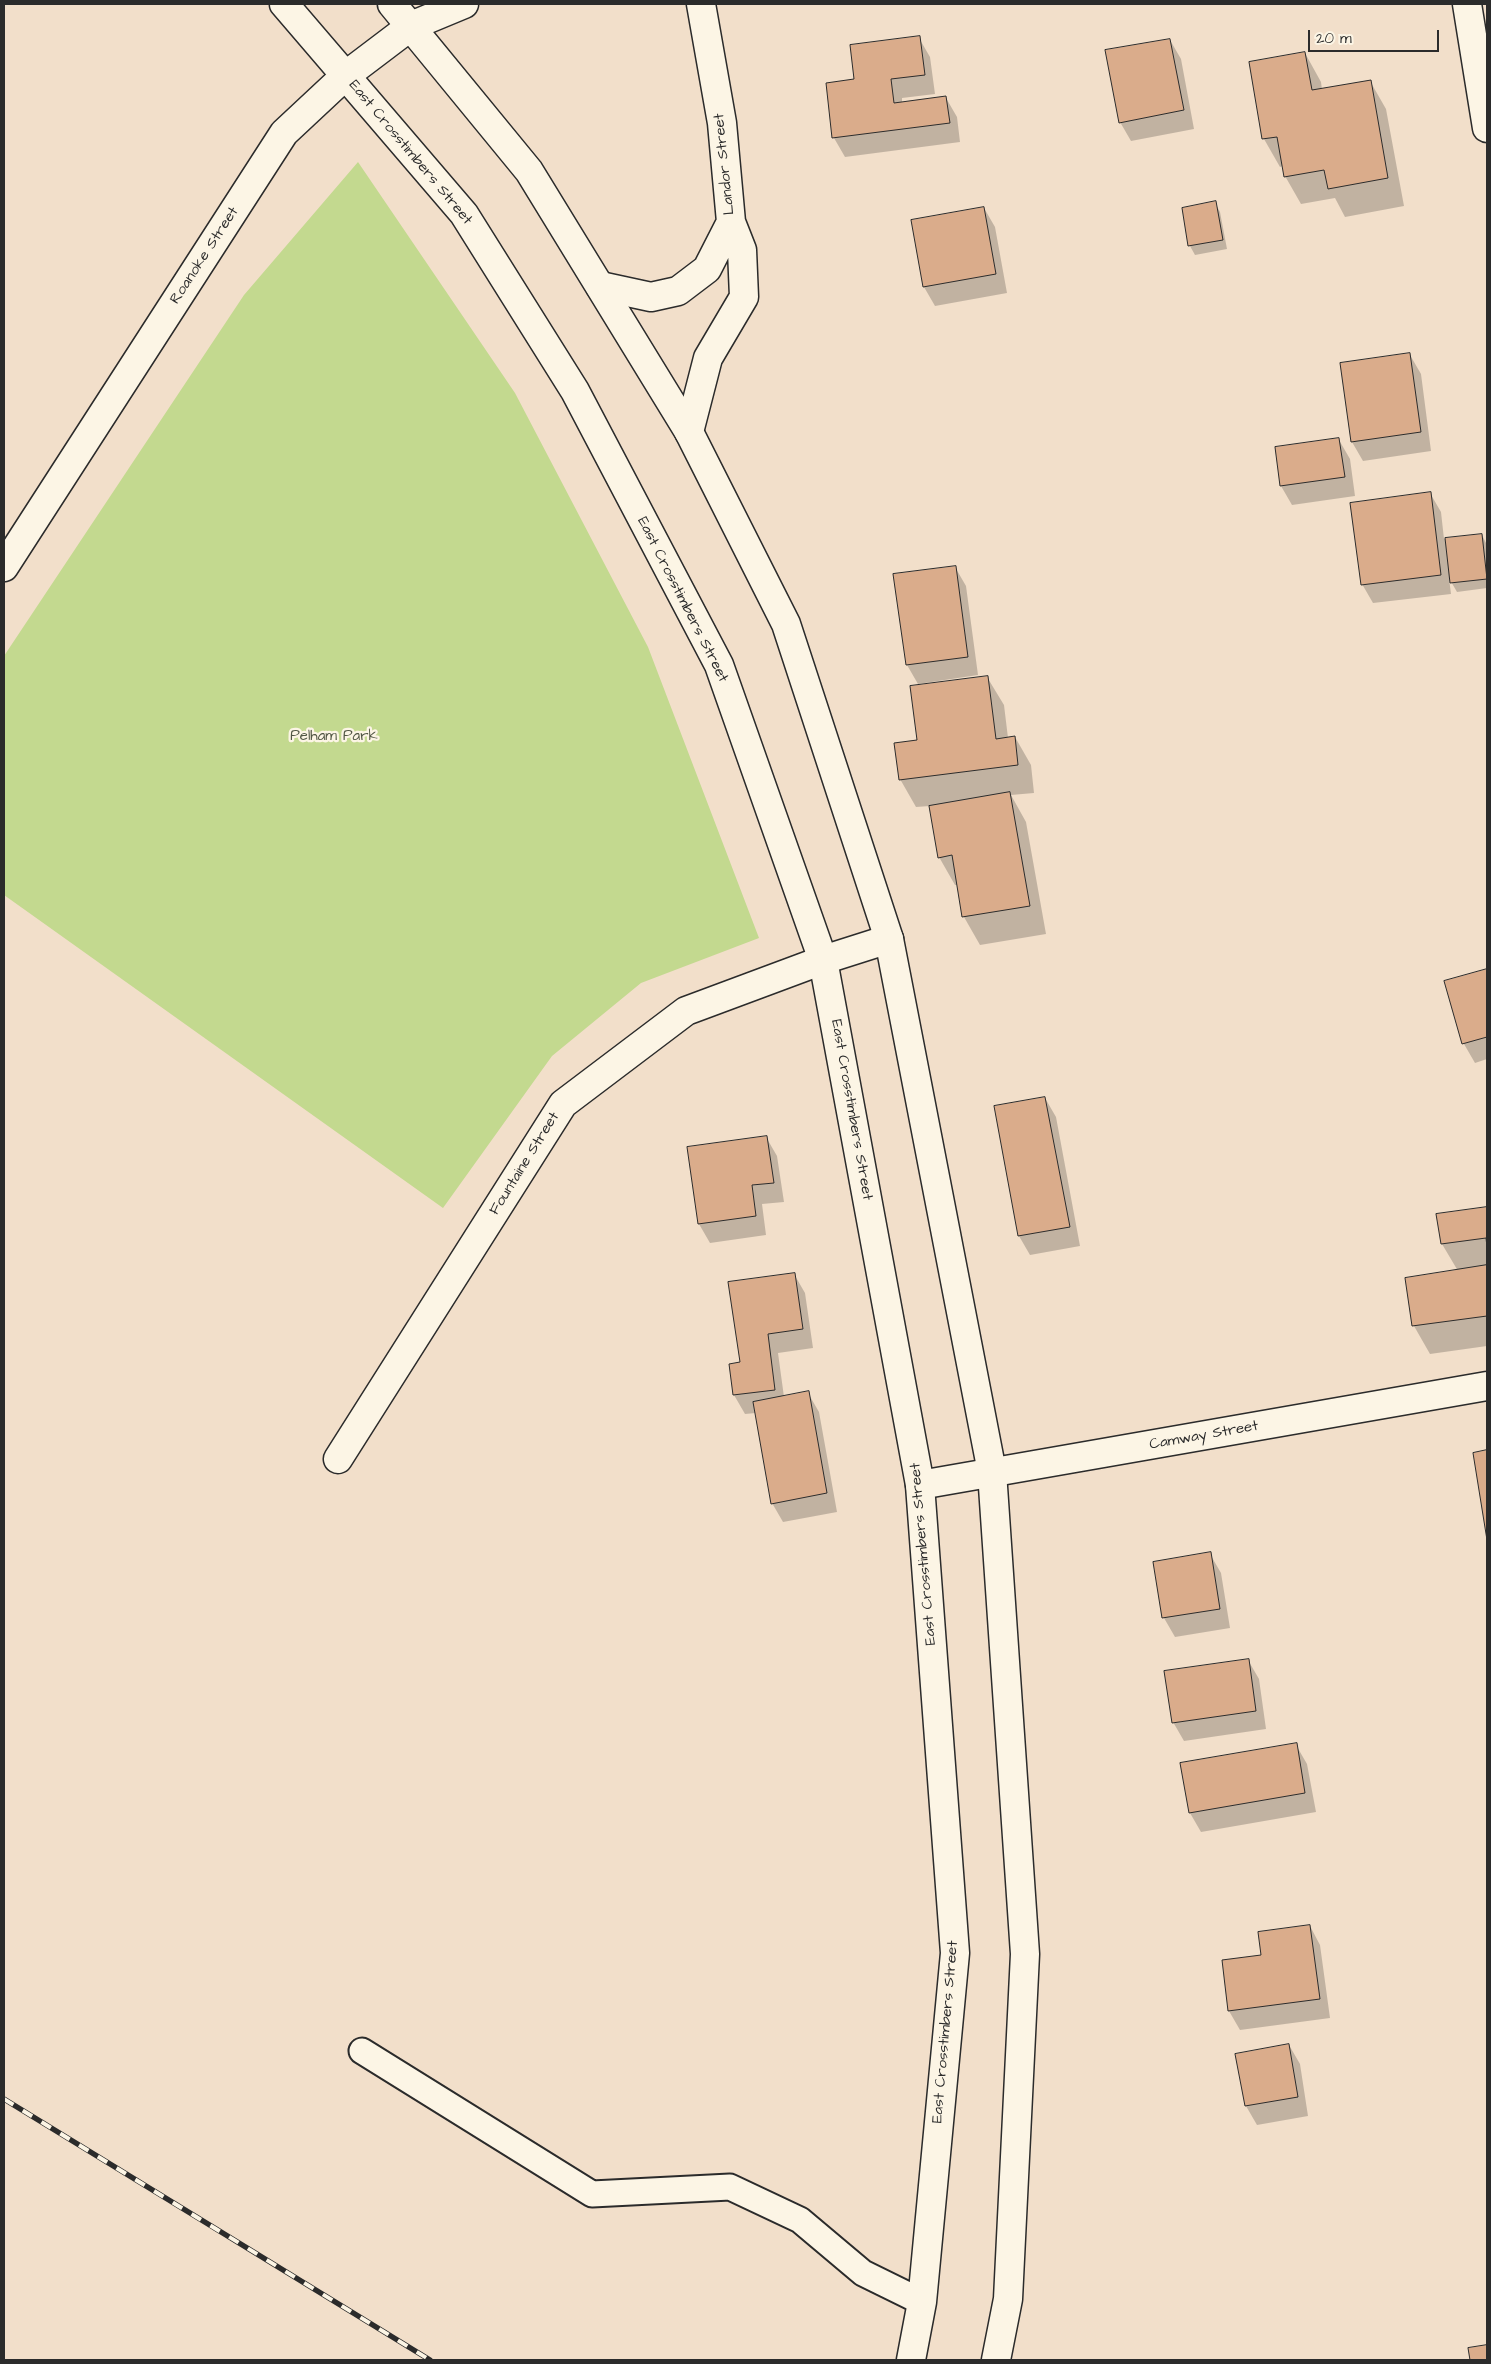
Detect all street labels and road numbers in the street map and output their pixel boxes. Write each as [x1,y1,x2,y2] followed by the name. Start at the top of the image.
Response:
[344,77,476,229] street label: East Crosstimbers Street
[711,112,739,216] street label: Landor Street
[167,204,243,308] street label: Roanoke Street
[632,514,732,686] street label: East Crosstimbers Street
[826,1018,876,1202] street label: East Crosstimbers Street
[486,1109,564,1219] street label: Fountaine Street
[1148,1418,1260,1454] street label: Camway Street
[907,1462,941,1646] street label: East Crosstimbers Street
[929,1940,963,2124] street label: East Crosstimbers Street

